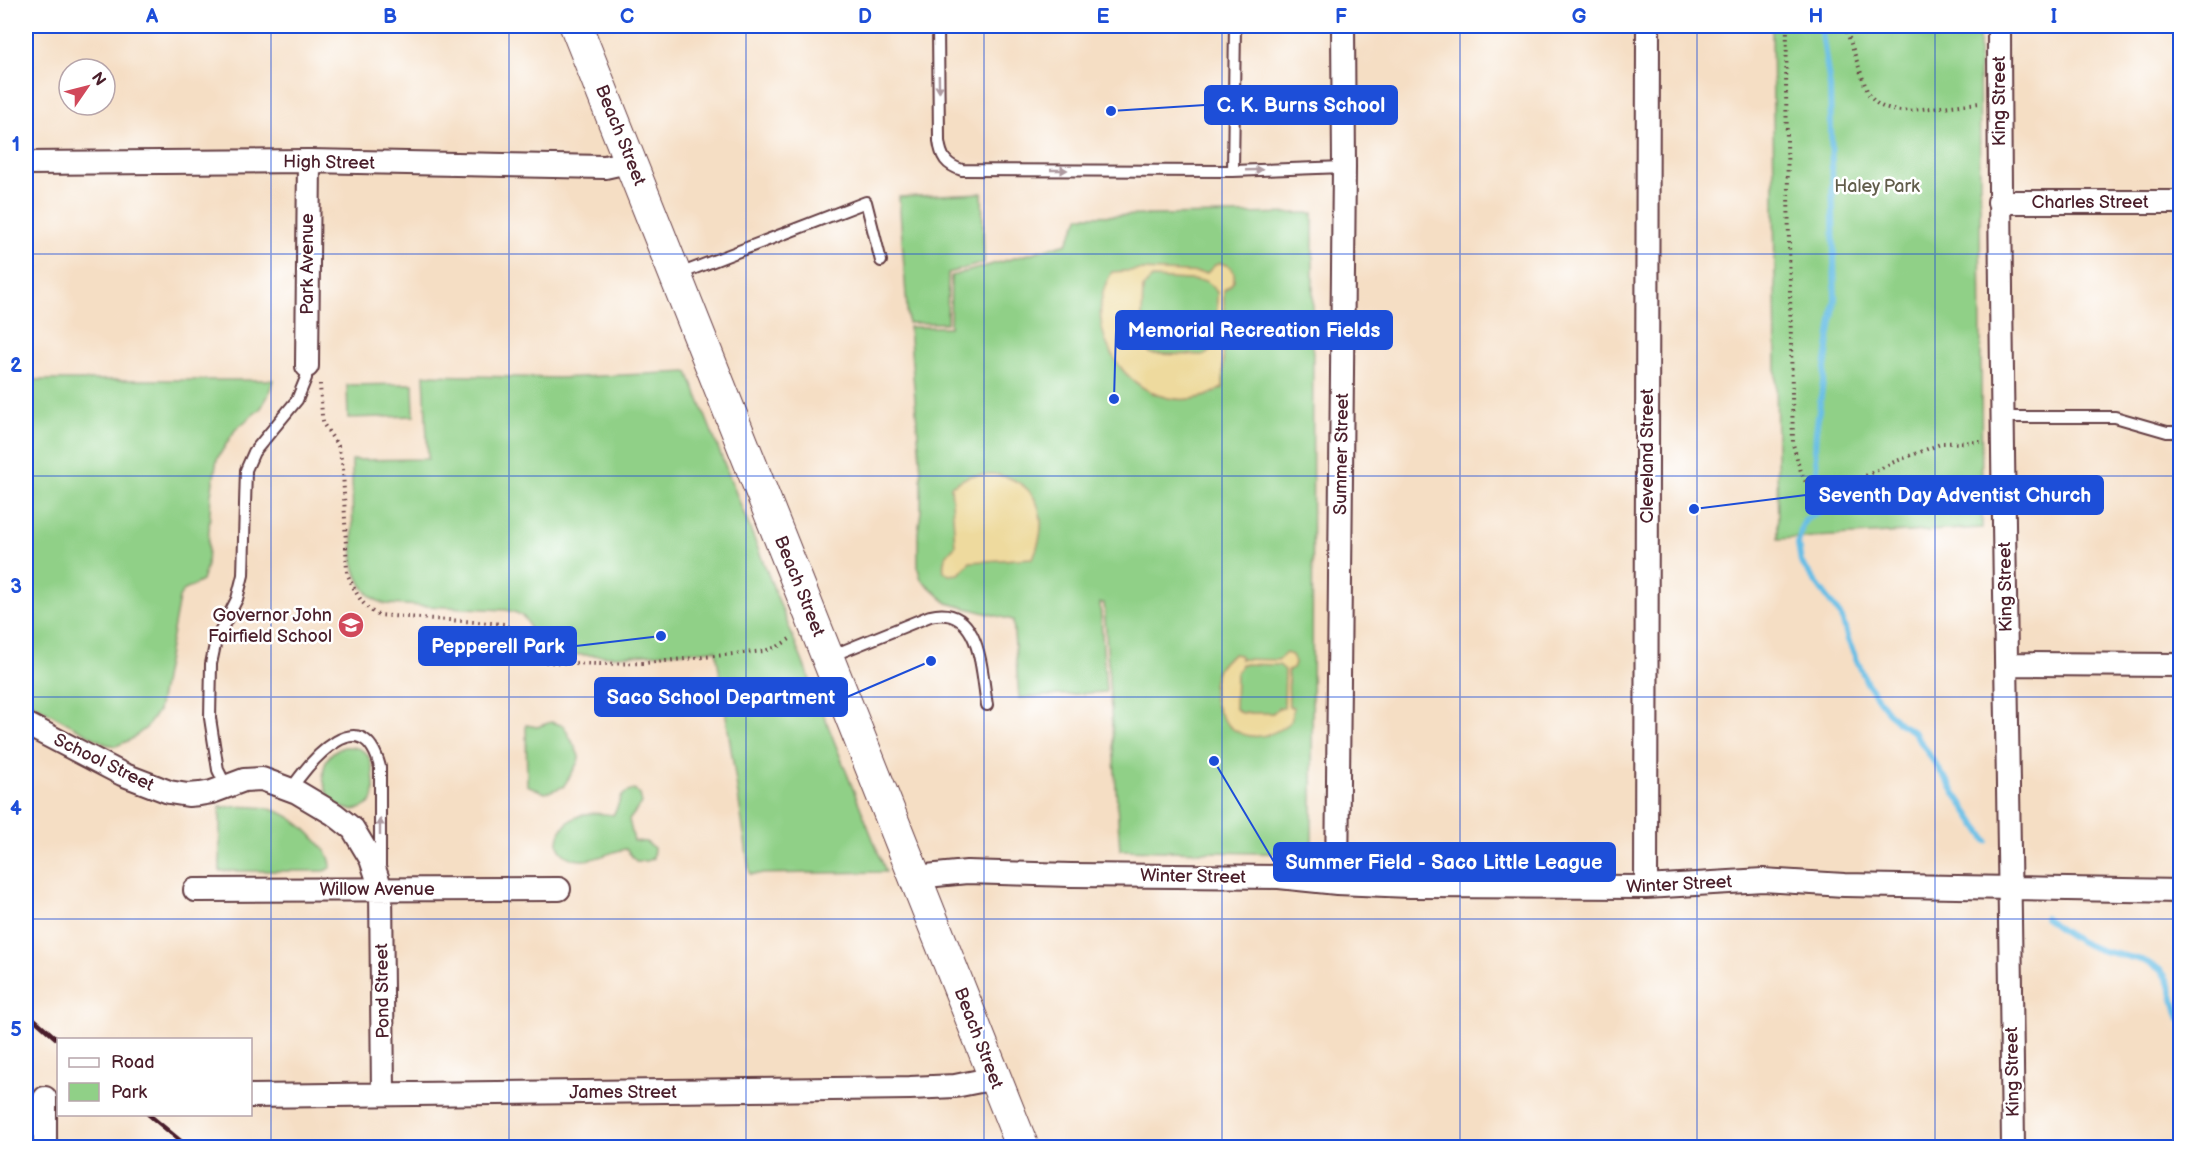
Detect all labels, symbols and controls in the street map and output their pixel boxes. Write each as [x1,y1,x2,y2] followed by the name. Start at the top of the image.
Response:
[145,5,159,29] text: A
[383,5,397,29] text: B
[620,5,634,29] text: C
[858,5,872,29] text: D
[1097,5,1110,29] text: E
[1335,5,1347,29] text: F
[1572,5,1587,29] text: G
[1809,5,1823,29] text: H
[2051,5,2057,29] text: I
[1989,55,2010,146] street label: King Street
[57,57,117,117] north arrow
[87,69,109,90] text: N
[934,74,944,93] one-way arrow
[591,82,650,189] street label: Beach Street
[1205,86,1397,124] callout: C. K. Burns School
[1217,94,1385,118] text: C. K. Burns School
[12,133,20,157] text: 1
[283,151,375,174] street label: High Street
[1050,165,1069,175] one-way arrow
[1245,165,1264,175] one-way arrow
[1834,176,1920,197] park label: Haley Park
[2032,192,2149,213] street label: Charles Street
[297,213,318,315] street label: Park Avenue
[1116,311,1392,349] callout: Memorial Recreation Fields
[1128,319,1380,343] text: Memorial Recreation Fields
[10,354,22,378] text: 2
[1637,388,1658,523] street label: Cleveland Street
[1330,392,1353,515] street label: Summer Street
[1806,476,2103,514] callout: Seventh Day Adventist Church
[1819,484,2091,508] text: Seventh Day Adventist Church
[770,533,829,640] street label: Beach Street
[1994,541,2017,632] street label: King Street
[10,575,22,599] text: 3
[208,605,332,647] place label: Governor John Fairfield School
[336,610,366,640] school or university icon: Governor John Fairfield School
[419,627,576,665] callout: Pepperell Park
[431,635,565,659] text: Pepperell Park
[595,678,847,716] callout: Saco School Department
[607,686,835,710] text: Saco School Department
[50,729,158,796] street label: School Street
[10,797,22,821] text: 4
[375,818,385,837] one-way arrow
[1274,843,1615,881] callout: Summer Field - Saco Little League
[1285,851,1603,875] text: Summer Field - Saco Little League
[1140,865,1247,888] street label: Winter Street
[1626,871,1733,898] street label: Winter Street
[319,879,435,900] street label: Willow Avenue
[371,943,394,1039] street label: Pond Street
[950,985,1008,1092] street label: Beach Street
[10,1018,22,1042] text: 5
[2001,1026,2024,1117] street label: King Street
[57,1038,252,1116] legend
[111,1052,155,1073] text: Road
[111,1082,147,1103] text: Park
[569,1082,677,1103] street label: James Street

